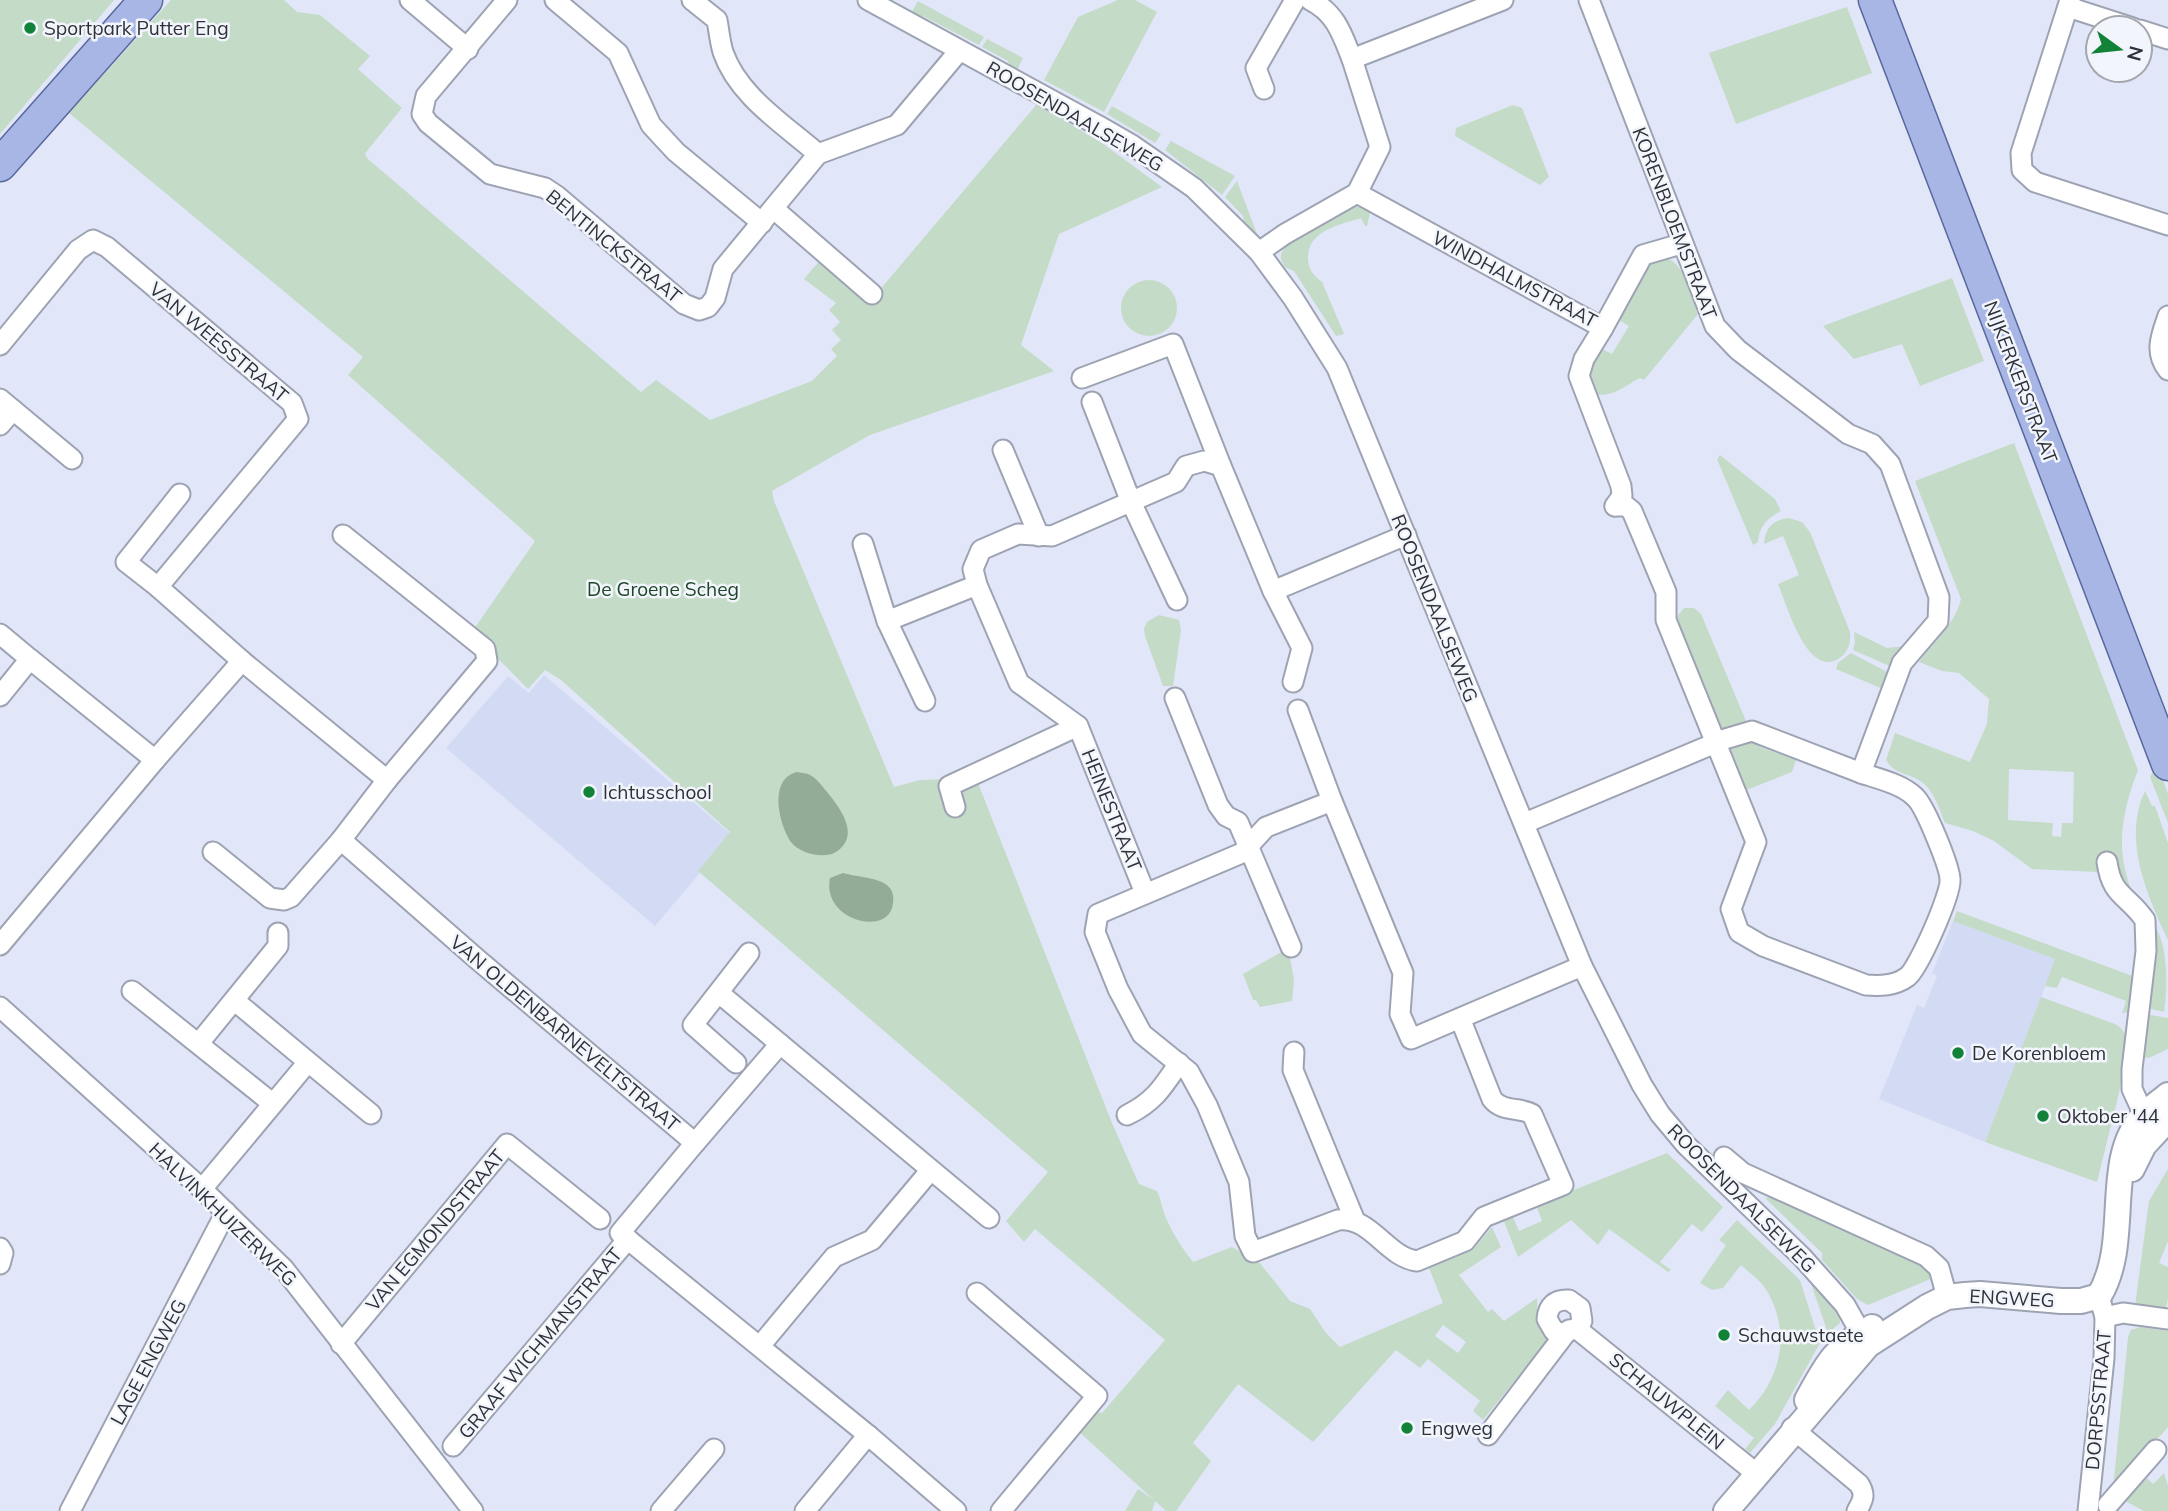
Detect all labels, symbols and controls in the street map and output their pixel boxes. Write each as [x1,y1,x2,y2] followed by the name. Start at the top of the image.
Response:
[2084,14,2154,84] north arrow
[44,16,229,40] place label: Sportpark Putter Eng
[22,20,38,36] marker: Sportpark Putter Eng
[2122,43,2149,63] text: N
[982,55,1168,177] street label: ROOSENDAALSEWEG
[1627,124,1723,323] street label: KORENBLOEMSTRAAT
[541,184,687,308] street label: BENTINCKSTRAAT
[1428,225,1602,333] street label: WINDHALMSTRAAT
[144,277,294,408] street label: VAN WEESSTRAAT
[1979,297,2063,467] street label: NIJKERKERSTRAAT
[1386,511,1484,705] street label: ROOSENDAALSEWEG
[587,577,739,601] park label: De Groene Scheg
[1077,745,1148,875] street label: HEINESTRAAT
[603,780,712,804] place label: Ichtusschool
[581,784,597,800] marker: Ichtusschool
[445,930,685,1136] street label: VAN OLDENBARNEVELTSTRAAT
[1972,1041,2106,1065] place label: De Korenbloem
[1950,1045,1966,1061] marker: De Korenbloem
[2057,1104,2159,1128] place label: Oktober '44
[2035,1108,2051,1124] marker: Oktober '44
[1663,1119,1821,1277] street label: ROOSENDAALSEWEG
[144,1137,302,1291] street label: HALVINKHUIZERWEG
[360,1144,510,1316] street label: VAN EGMONDSTRAAT
[453,1242,627,1444] street label: GRAAF WICHMANSTRAAT
[1969,1284,2055,1312] street label: ENGWEG
[105,1295,191,1429] street label: LAGE ENGWEG
[1738,1323,1864,1347] place label: Schauwstaete
[1716,1327,1732,1343] marker: Schauwstaete
[2080,1329,2116,1471] street label: DORPSSTRAAT
[1605,1347,1729,1455] street label: SCHAUWPLEIN
[1421,1416,1493,1440] place label: Engweg
[1399,1420,1415,1436] marker: Engweg

